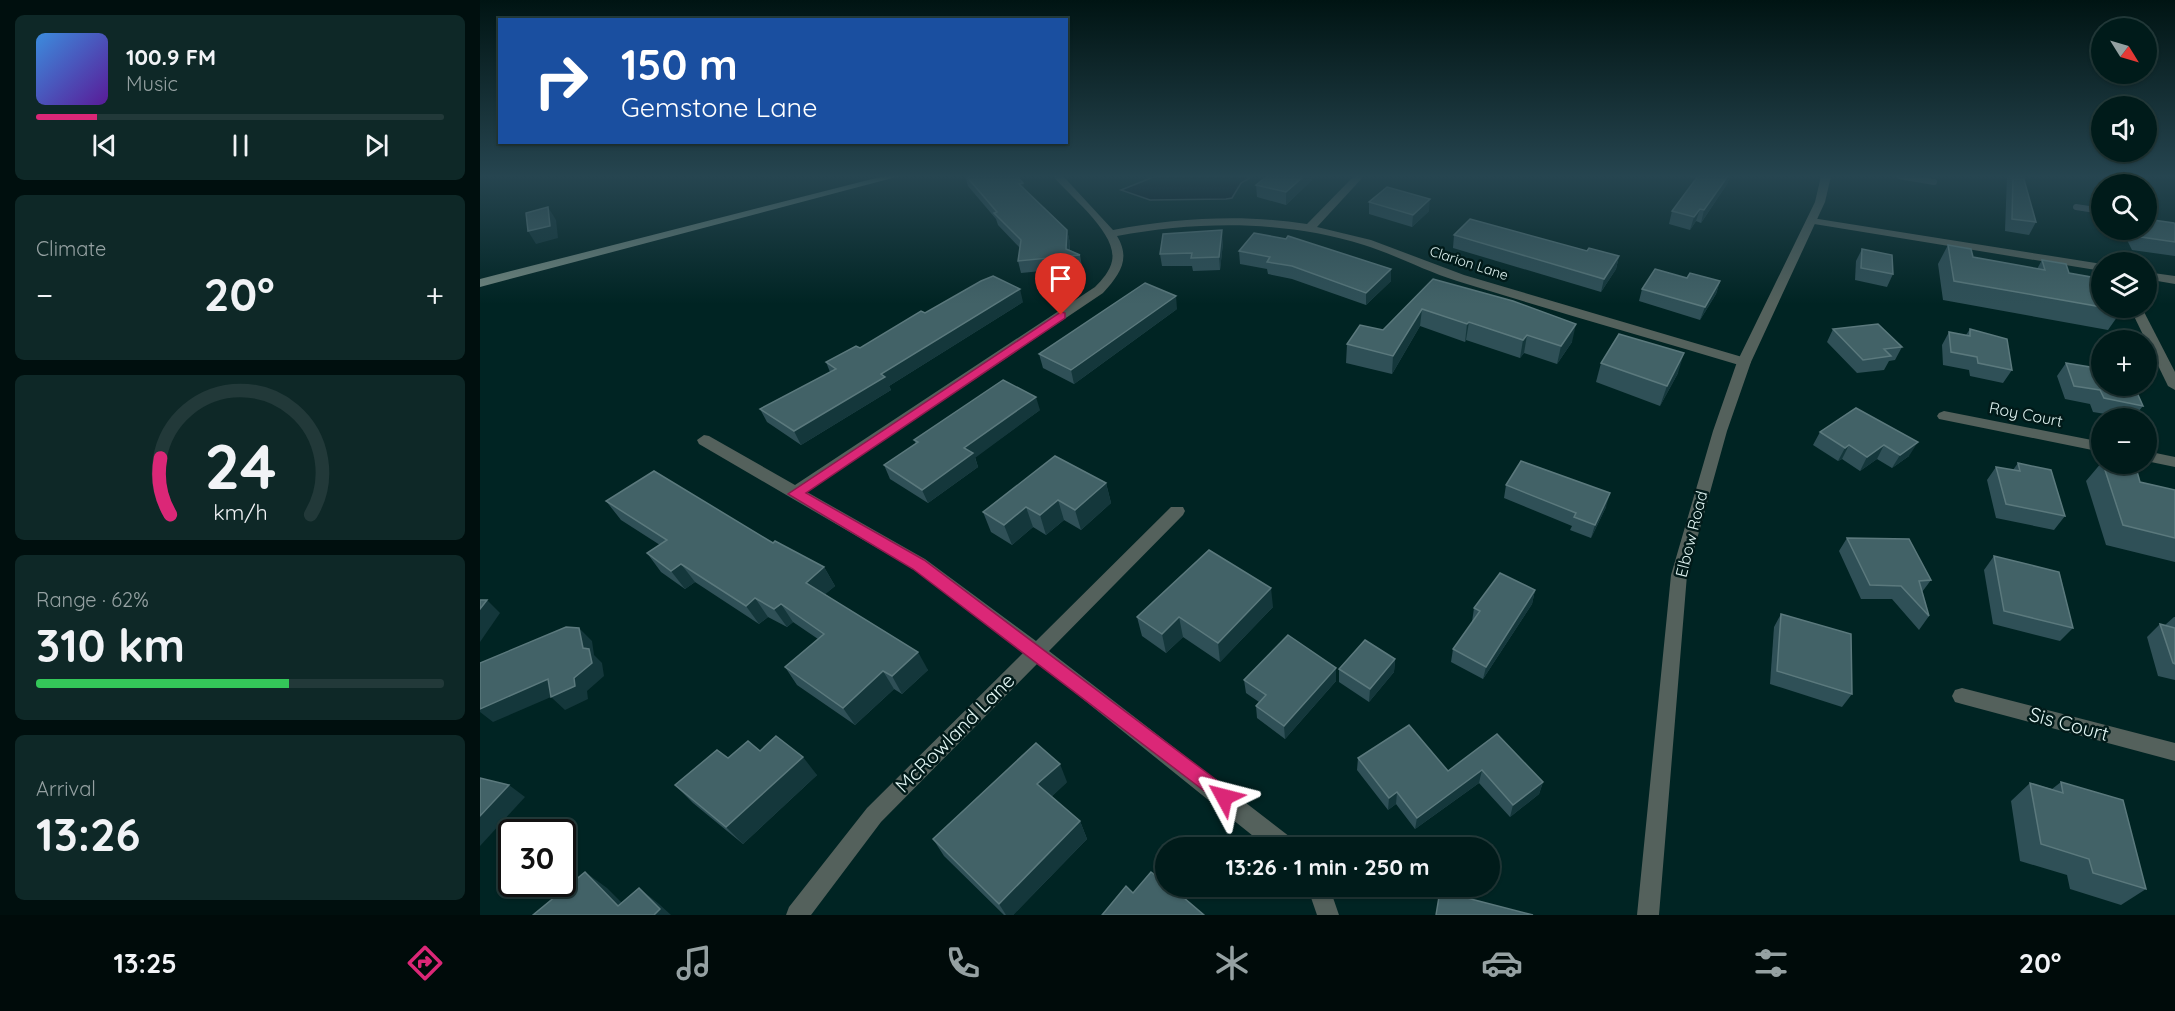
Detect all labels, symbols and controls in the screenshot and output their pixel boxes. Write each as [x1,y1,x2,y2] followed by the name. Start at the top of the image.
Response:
[2091,18,2157,84] north arrow
[2091,18,2157,474] map controls
[621,38,738,91] text: 150 m
[522,42,600,120] icon: right
[126,43,216,71] text: 100.9 FM
[126,71,178,96] text: Music
[621,90,817,124] text: Gemstone Lane
[2091,96,2157,162] button: sound
[88,129,121,162] icon: previous
[224,129,257,162] icon: pause
[360,129,393,162] icon: next
[2091,174,2157,240] button: search
[36,236,106,261] text: Climate
[1427,242,1511,284] street label: Clarion Lane
[2091,252,2157,318] button: layers
[1035,253,1086,315] pin
[1044,262,1077,295] icon: arrive
[204,266,275,322] text: 20°
[36,274,53,315] text: −
[425,274,444,315] text: +
[2091,330,2157,396] button: +
[1987,397,2065,431] street label: Roy Court
[2091,408,2157,474] button: −
[204,427,276,505] text: 24
[1671,489,1711,579] street label: Elbow Road
[213,499,267,525] text: km/h
[36,587,149,612] text: Range · 62%
[36,617,185,673] text: 310 km
[890,668,1020,798] street label: McRowland Lane
[2027,701,2112,746] street label: Sis Court
[1192,765,1256,829] position arrow
[36,776,96,801] text: Arrival
[36,806,140,862] text: 13:26
[498,819,576,897] speed limit sign: 30
[1226,853,1429,881] text: 13:26 · 1 min · 250 m
[404,942,446,984] icon: directions
[673,942,715,984] icon: music
[942,942,984,984] icon: phone
[1211,942,1253,984] icon: climate
[1481,942,1523,984] icon: car
[1750,942,1792,984] icon: filters
[114,946,177,980] text: 13:25
[2019,946,2061,980] text: 20°

